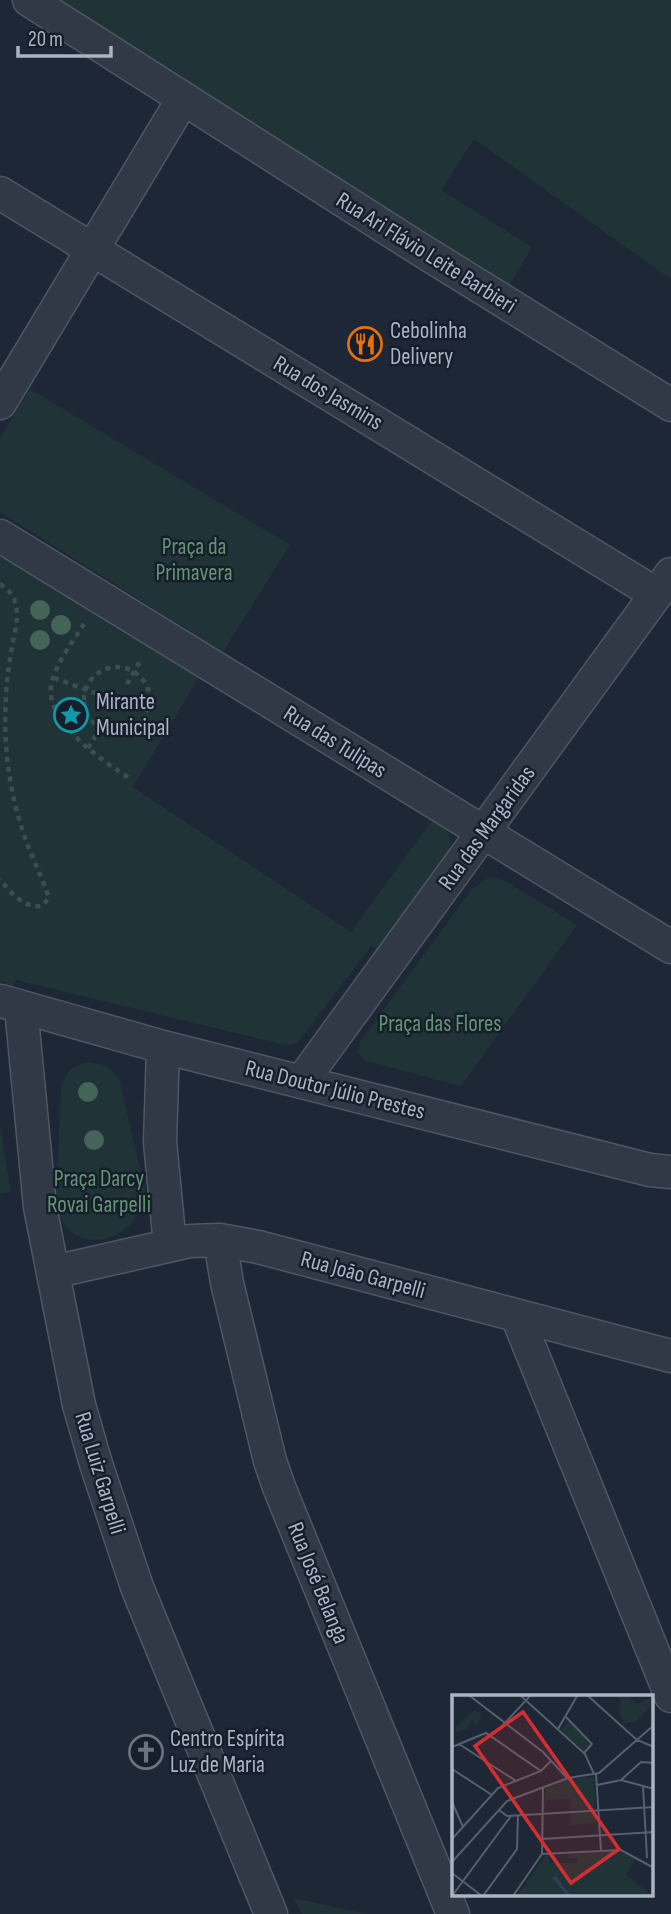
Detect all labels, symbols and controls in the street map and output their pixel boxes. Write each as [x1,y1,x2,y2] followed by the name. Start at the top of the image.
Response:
[18,14,110,58] scale bar
[28,27,63,52] text: 20 m
[331,186,521,320] street label: Rua Ari Flávio Leite Barbieri
[390,317,467,371] place label: Cebolinha Delivery
[346,325,384,363] restaurant icon: Cebolinha Delivery
[268,349,388,437] street label: Rua dos Jasmins
[155,533,233,587] park label: Praça da Primavera
[96,688,170,742] place label: Mirante Municipal
[52,696,90,734] place icon: Mirante Municipal
[278,699,392,785] street label: Rua das Tulipas
[432,760,542,896] street label: Rua das Margaridas
[379,1010,501,1038] park label: Praça das Flores
[242,1054,428,1126] street label: Rua Doutor Júlio Prestes
[47,1165,151,1219] park label: Praça Darcy Rovai Garpelli
[298,1245,428,1305] street label: Rua João Garpelli
[68,1409,132,1537] street label: Rua Luiz Garpelli
[281,1518,355,1648] street label: Rua José Belanga
[452,1695,654,1896] inset map
[170,1725,285,1779] place label: Centro Espírita Luz de Maria
[127,1733,165,1771] church icon: Centro Espírita Luz de Maria

